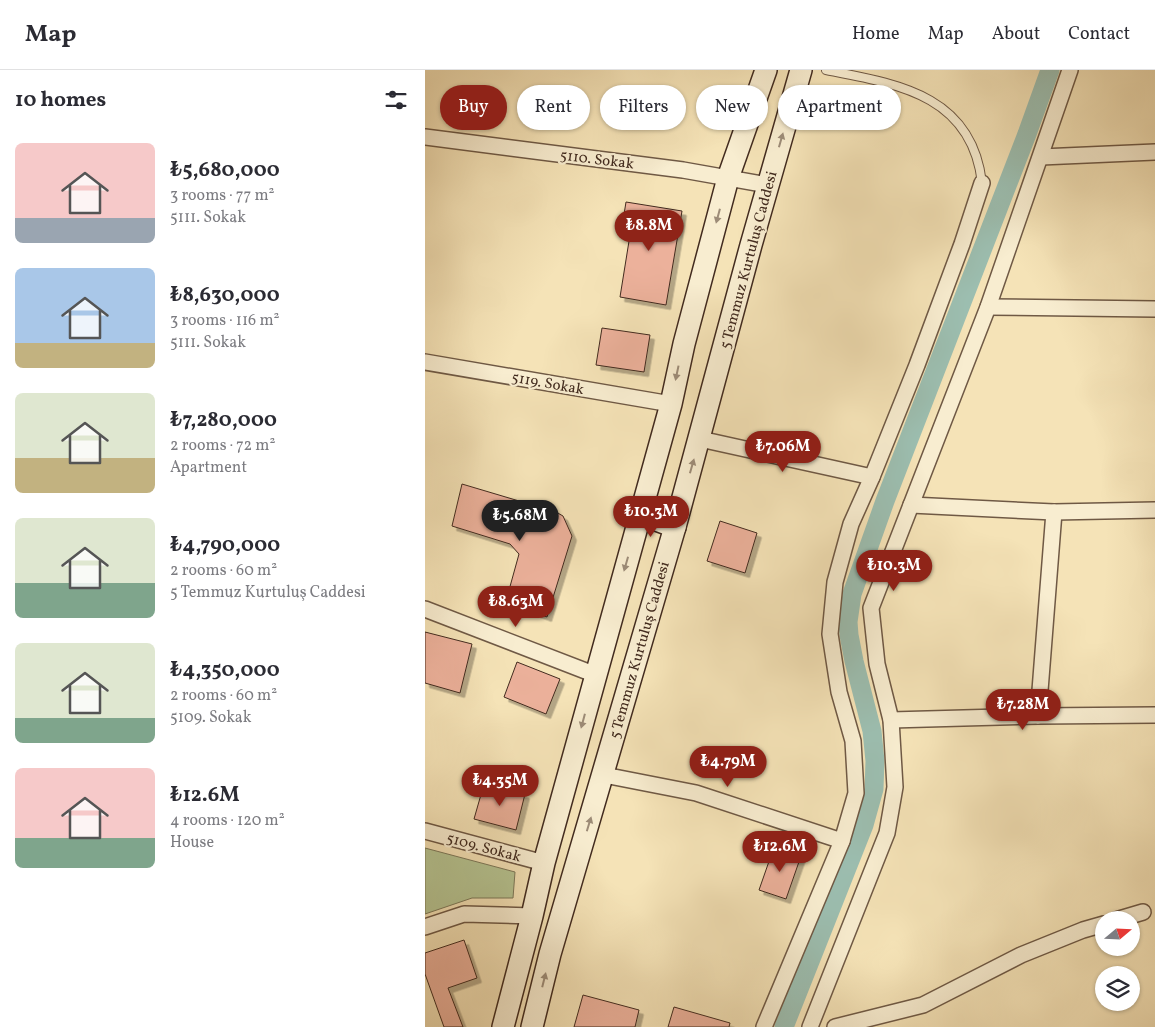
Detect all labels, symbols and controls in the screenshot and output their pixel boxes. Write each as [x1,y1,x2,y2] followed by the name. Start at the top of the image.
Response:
[25,18,76,52] text: Map
[852,22,900,47] text: Home
[928,22,964,47] text: Map
[992,22,1040,47] text: About
[1068,22,1130,47] text: Contact
[440,85,507,130] chip: Buy
[517,85,590,130] chip: Rent
[600,85,686,130] chip: Filters
[696,85,768,130] chip: New
[778,85,901,130] chip: Apartment
[15,86,106,115] text: 10 homes
[382,86,410,114] icon: filters
[778,133,786,148] one-way arrow
[559,146,635,175] street label: 5110. Sokak
[170,156,280,185] text: ₺5,680,000
[55,163,115,223] icon: home
[716,169,783,352] street label: 5 Temmuz Kurtuluş Caddesi
[170,185,274,207] text: 3 rooms · 77 m²
[170,207,246,229] text: 5111. Sokak
[714,209,722,224] one-way arrow
[614,210,684,252] pin: ₺8.8M
[626,215,672,237] text: ₺8.8M
[170,281,280,310] text: ₺8,630,000
[55,288,115,348] icon: home
[170,310,279,332] text: 3 rooms · 116 m²
[170,332,246,354] text: 5111. Sokak
[673,366,681,381] one-way arrow
[510,368,586,401] street label: 5119. Sokak
[170,406,277,435] text: ₺7,280,000
[55,413,115,473] icon: home
[742,430,824,473] pin: ₺7.06M
[170,435,275,457] text: 2 rooms · 72 m²
[756,436,810,458] text: ₺7.06M
[170,457,247,479] text: Apartment
[688,458,696,473] one-way arrow
[610,496,692,538] pin: ₺10.3M
[479,500,561,542] pin: ₺5.68M
[624,501,678,523] text: ₺10.3M
[493,505,547,527] text: ₺5.68M
[170,531,280,560] text: ₺4,790,000
[55,538,115,598] icon: home
[853,550,935,592] pin: ₺10.3M
[867,555,921,577] text: ₺10.3M
[622,557,630,572] one-way arrow
[605,559,676,741] street label: 5 Temmuz Kurtuluş Caddesi
[170,560,277,582] text: 2 rooms · 60 m²
[170,582,366,604] text: 5 Temmuz Kurtuluş Caddesi
[475,586,557,628] pin: ₺8.63M
[489,591,543,613] text: ₺8.63M
[170,656,280,685] text: ₺4,350,000
[55,663,115,723] icon: home
[170,685,277,707] text: 2 rooms · 60 m²
[982,688,1064,731] pin: ₺7.28M
[997,694,1049,716] text: ₺7.28M
[170,707,252,729] text: 5109. Sokak
[579,713,587,728] one-way arrow
[687,746,769,788] pin: ₺4.79M
[701,751,755,773] text: ₺4.79M
[459,764,541,807] pin: ₺4.35M
[473,770,527,792] text: ₺4.35M
[170,781,240,810] text: ₺12.6M
[55,788,115,848] icon: home
[170,810,285,832] text: 4 rooms · 120 m²
[586,816,593,831] one-way arrow
[444,828,523,868] street label: 5109. Sokak
[739,830,821,873] pin: ₺12.6M
[170,832,214,854] text: House
[753,836,807,858] text: ₺12.6M
[1095,911,1140,956] north arrow
[1095,911,1140,1011] map controls
[1095,966,1140,1011] button: layers
[540,972,548,987] one-way arrow

